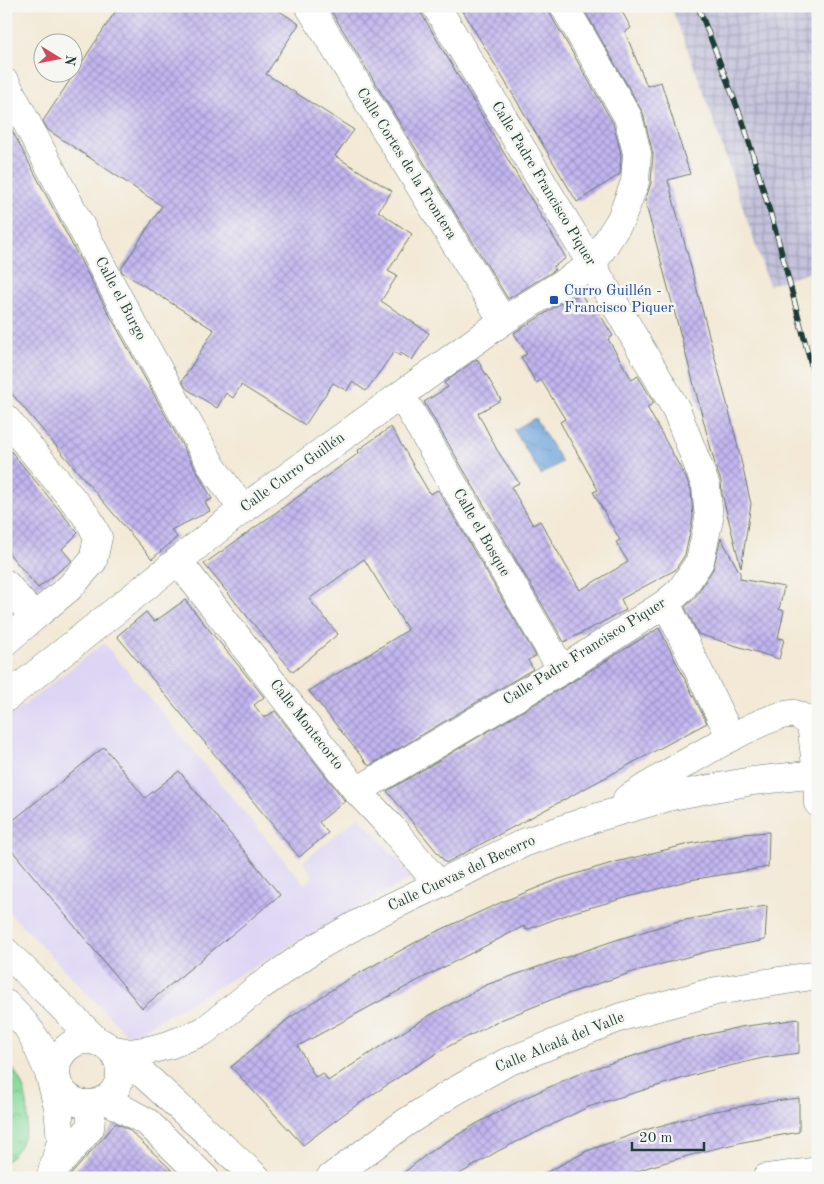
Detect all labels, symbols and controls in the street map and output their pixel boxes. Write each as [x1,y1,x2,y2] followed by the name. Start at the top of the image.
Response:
[32,32,82,82] north arrow
[62,54,78,67] text: N
[353,86,459,243] street label: Calle Cortes de la Frontera
[488,99,598,269] street label: Calle Padre Francisco Piquer
[92,255,148,343] street label: Calle el Burgo
[564,284,674,316] place label: Curro Guillén - Francisco Piquer
[548,294,560,306] marker: Curro Guillén - Francisco Piquer
[238,430,348,516] street label: Calle Curro Guillén
[450,487,512,580] street label: Calle el Bosque
[501,596,669,708] street label: Calle Padre Francisco Piquer
[266,677,346,773] street label: Calle Montecorto
[386,833,538,915] street label: Calle Cuevas del Becerro
[493,1010,627,1076] street label: Calle Alcalá del Valle
[632,1119,704,1151] scale bar
[639,1131,673,1146] text: 20 m

